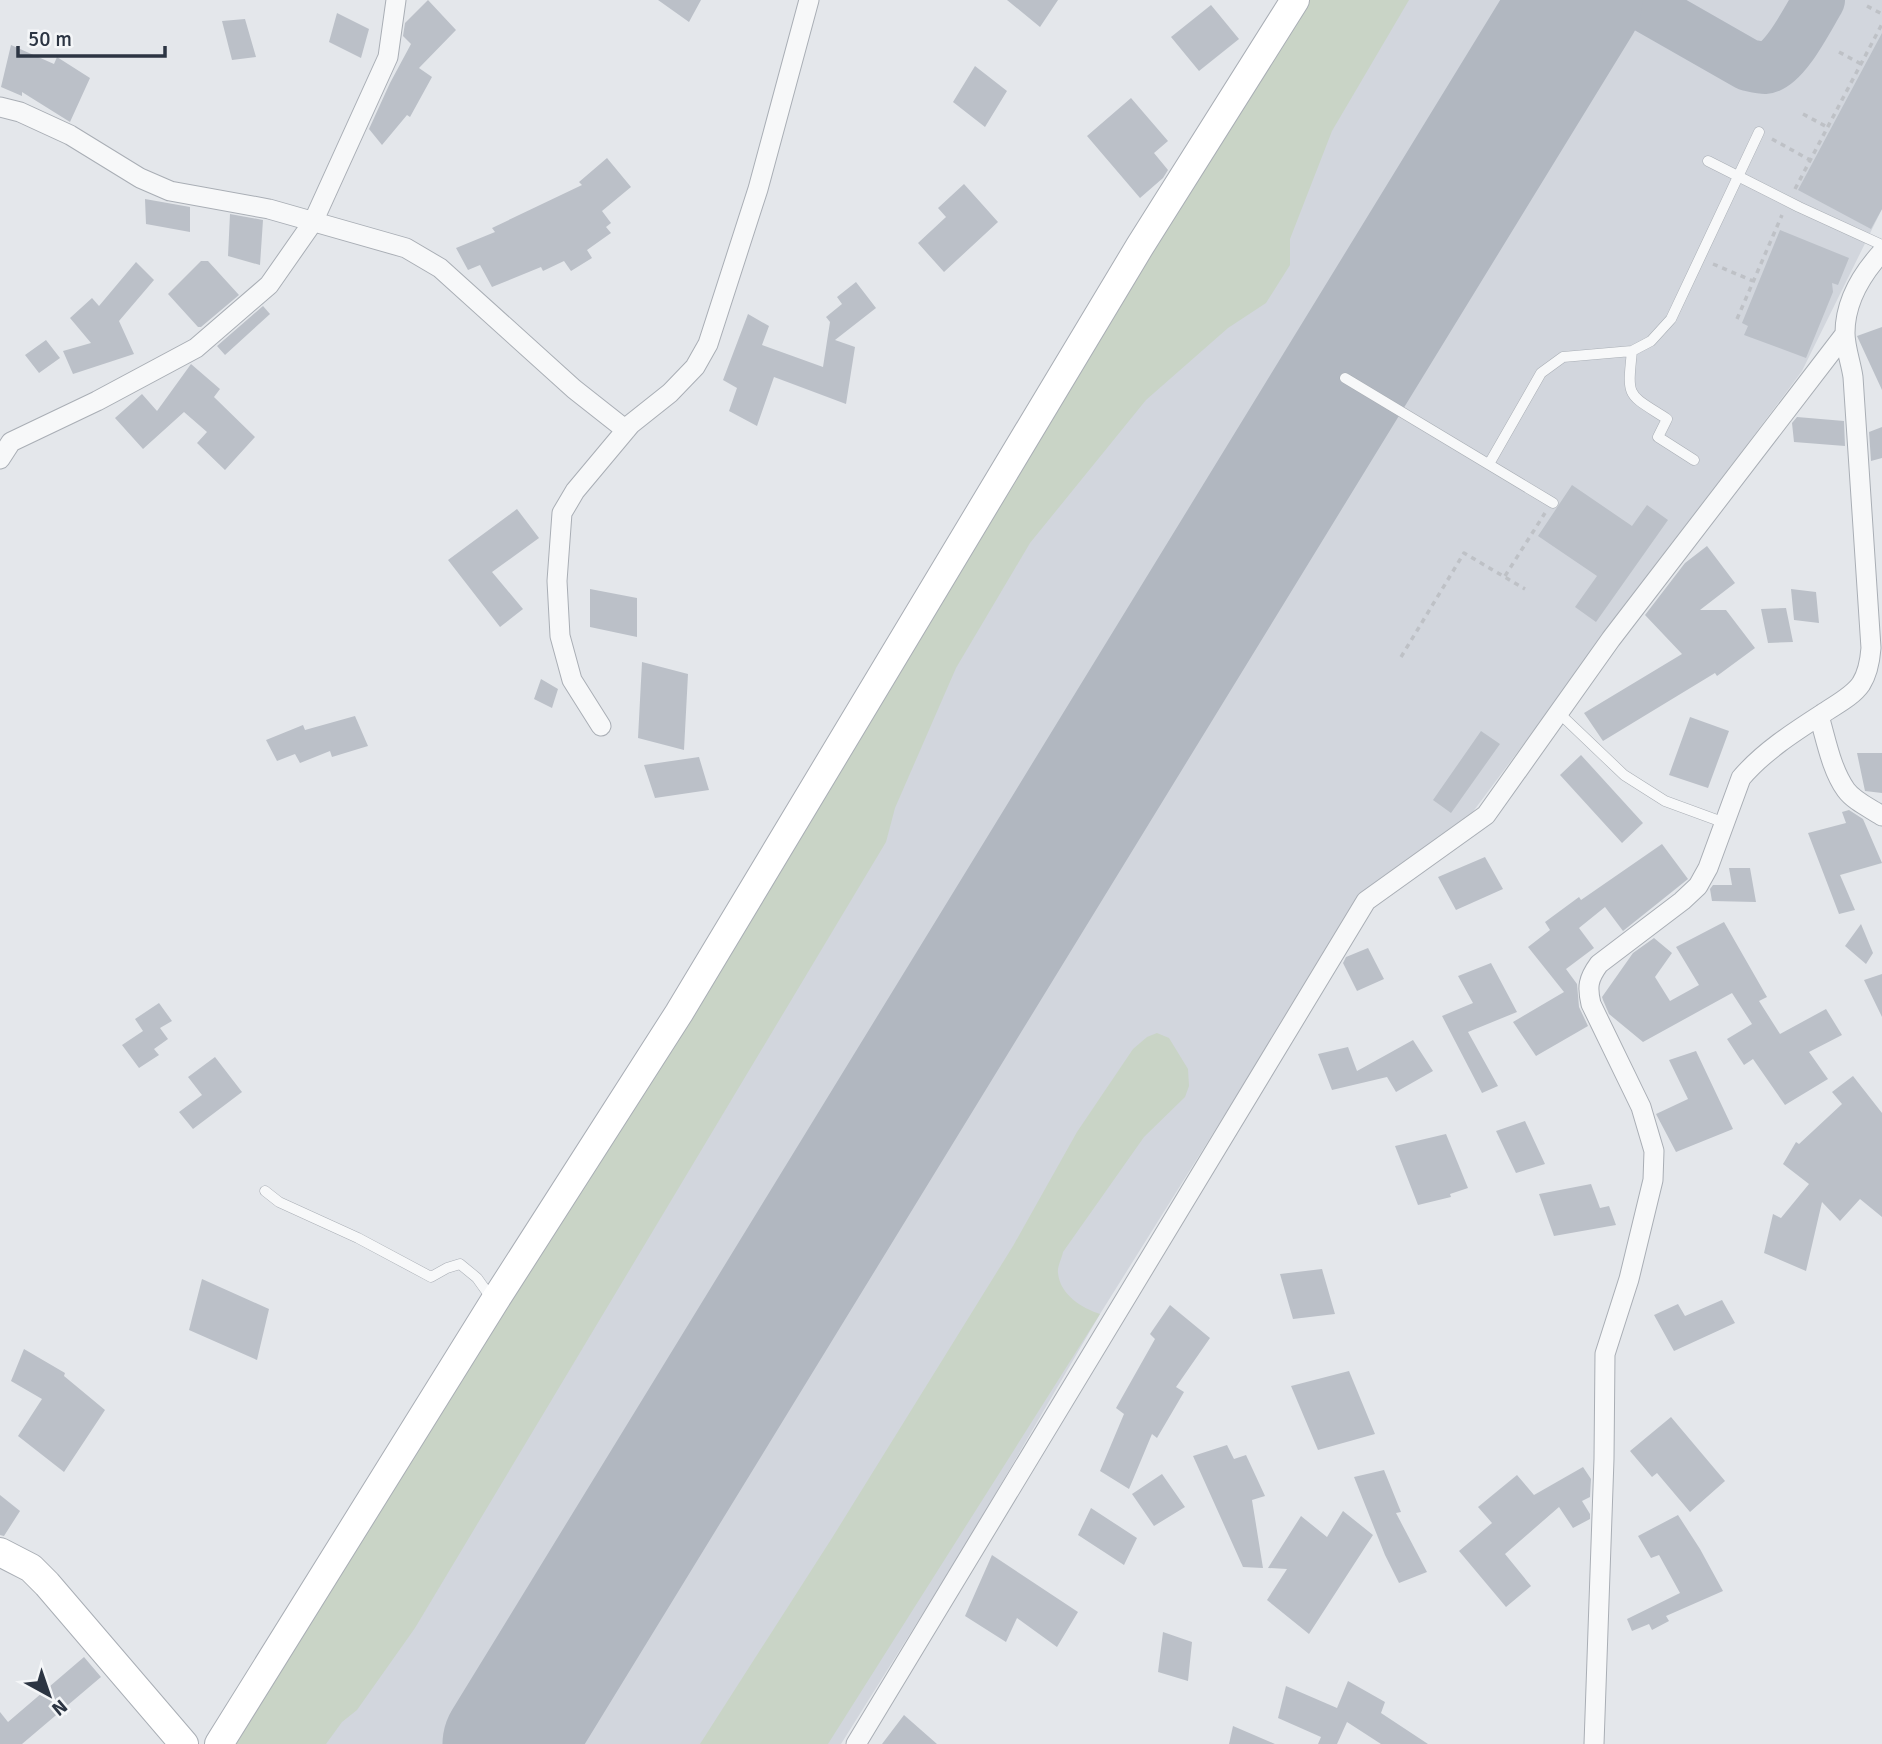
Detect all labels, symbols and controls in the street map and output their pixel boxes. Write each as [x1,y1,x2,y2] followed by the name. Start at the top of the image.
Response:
[18,14,164,58] scale bar
[28,26,72,52] text: 50 m
[14,1660,84,1730] north arrow
[47,1694,72,1721] text: N

